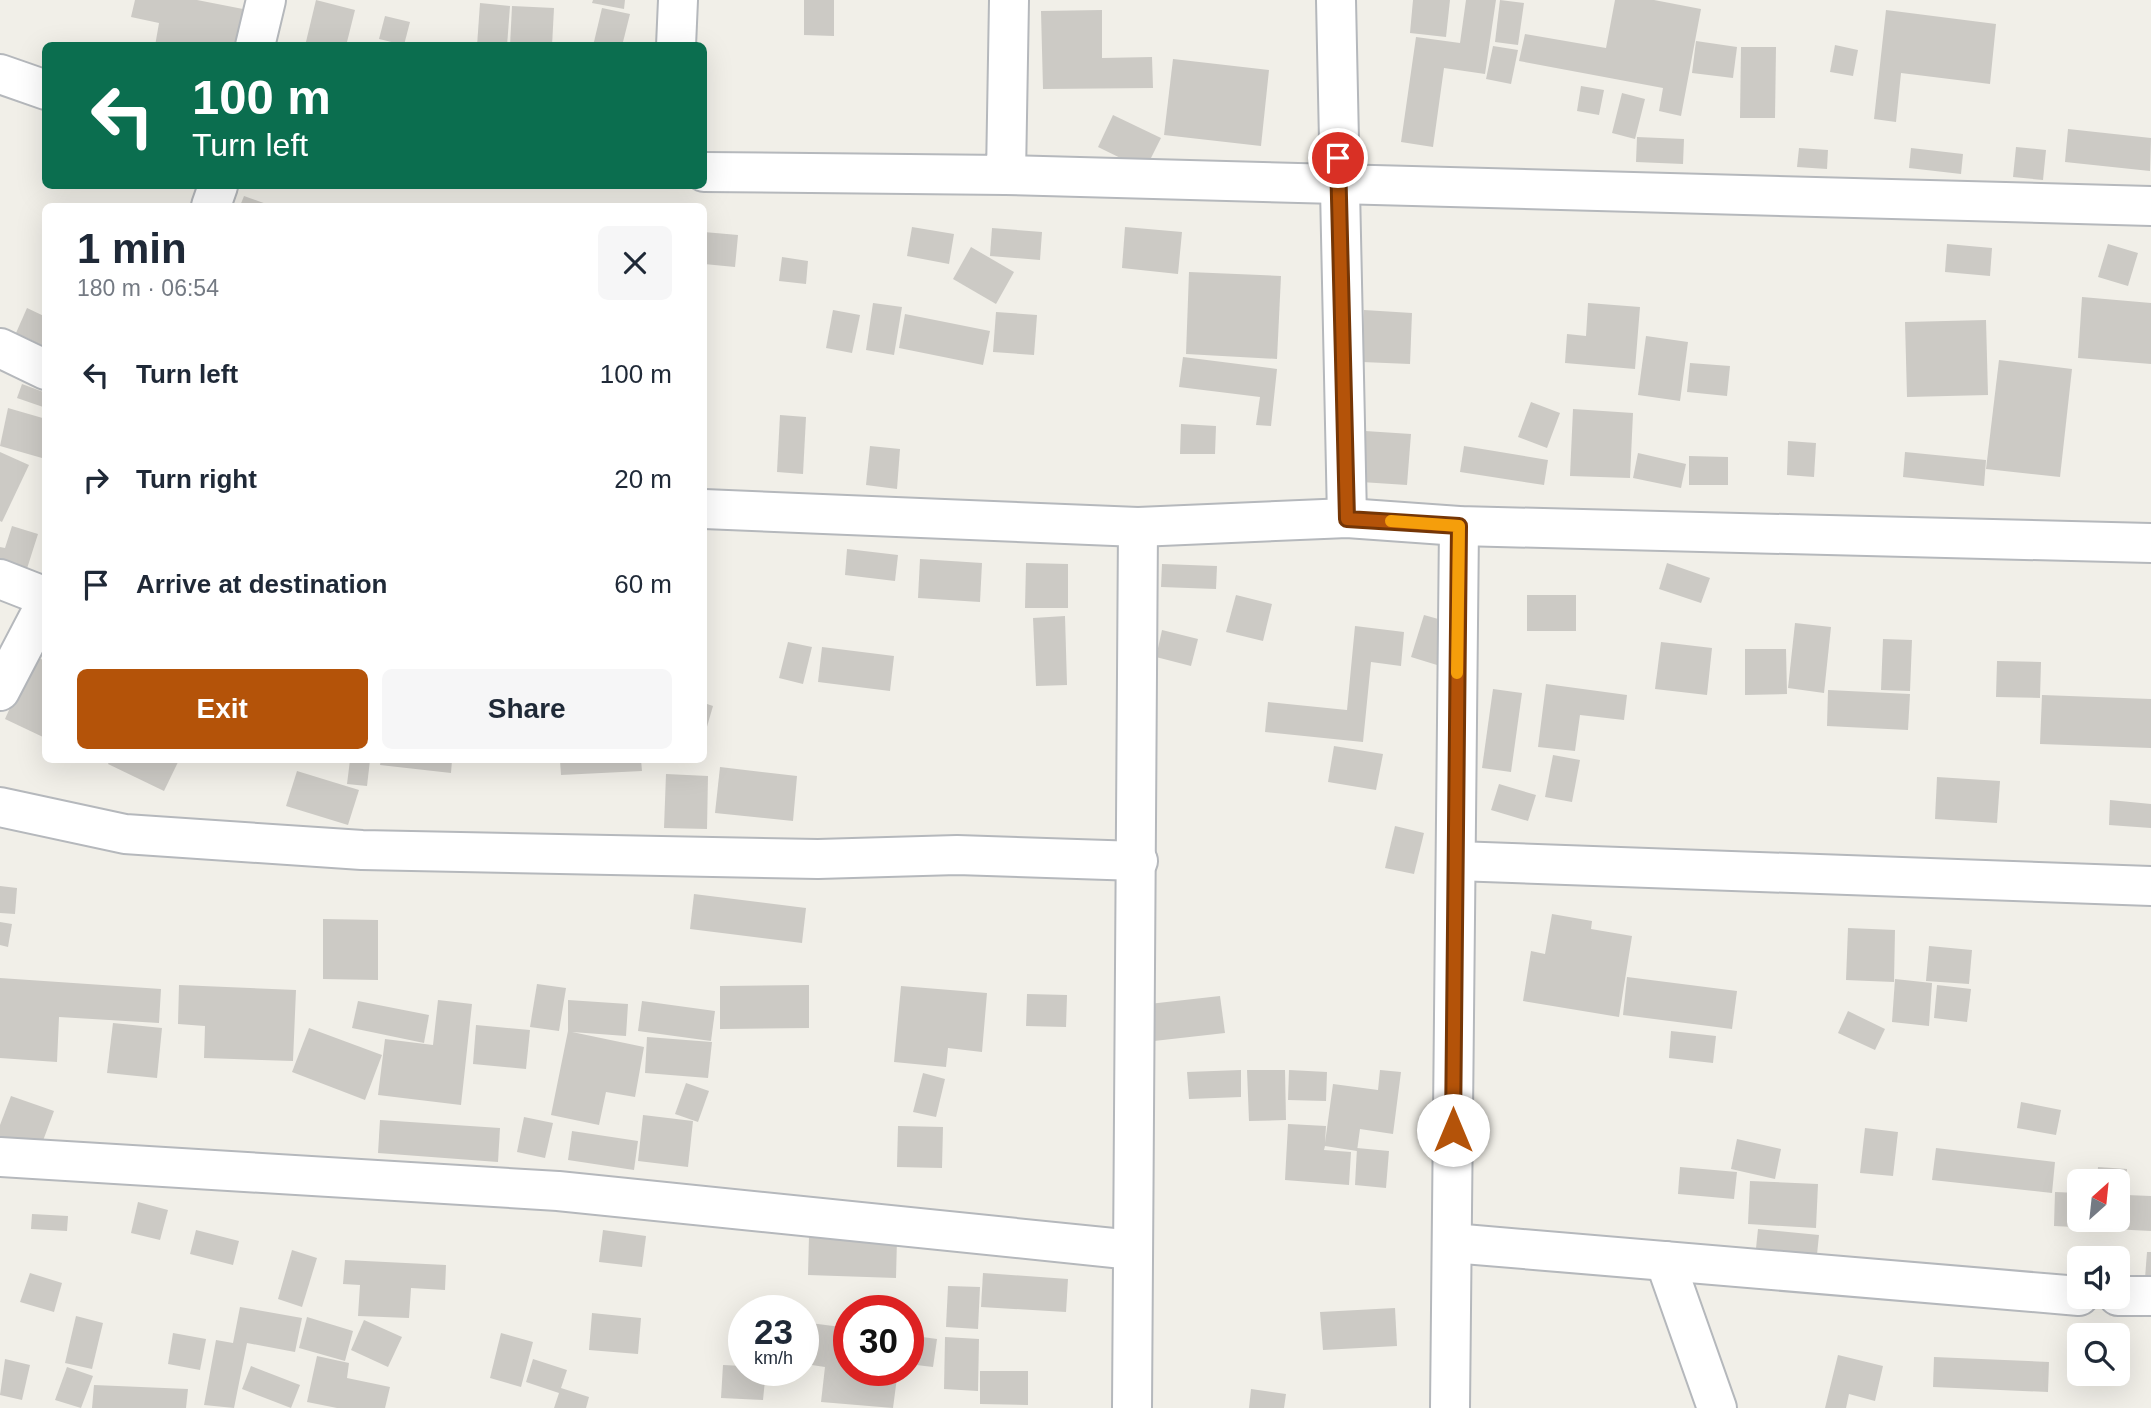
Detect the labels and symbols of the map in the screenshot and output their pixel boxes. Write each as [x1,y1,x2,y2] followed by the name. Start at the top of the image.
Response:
[1308,128,1368,188] pin
[1416,1093,1490,1167] position arrow
[2067,1169,2130,1232] north arrow
[833,1295,924,1386] speed limit sign: 30

